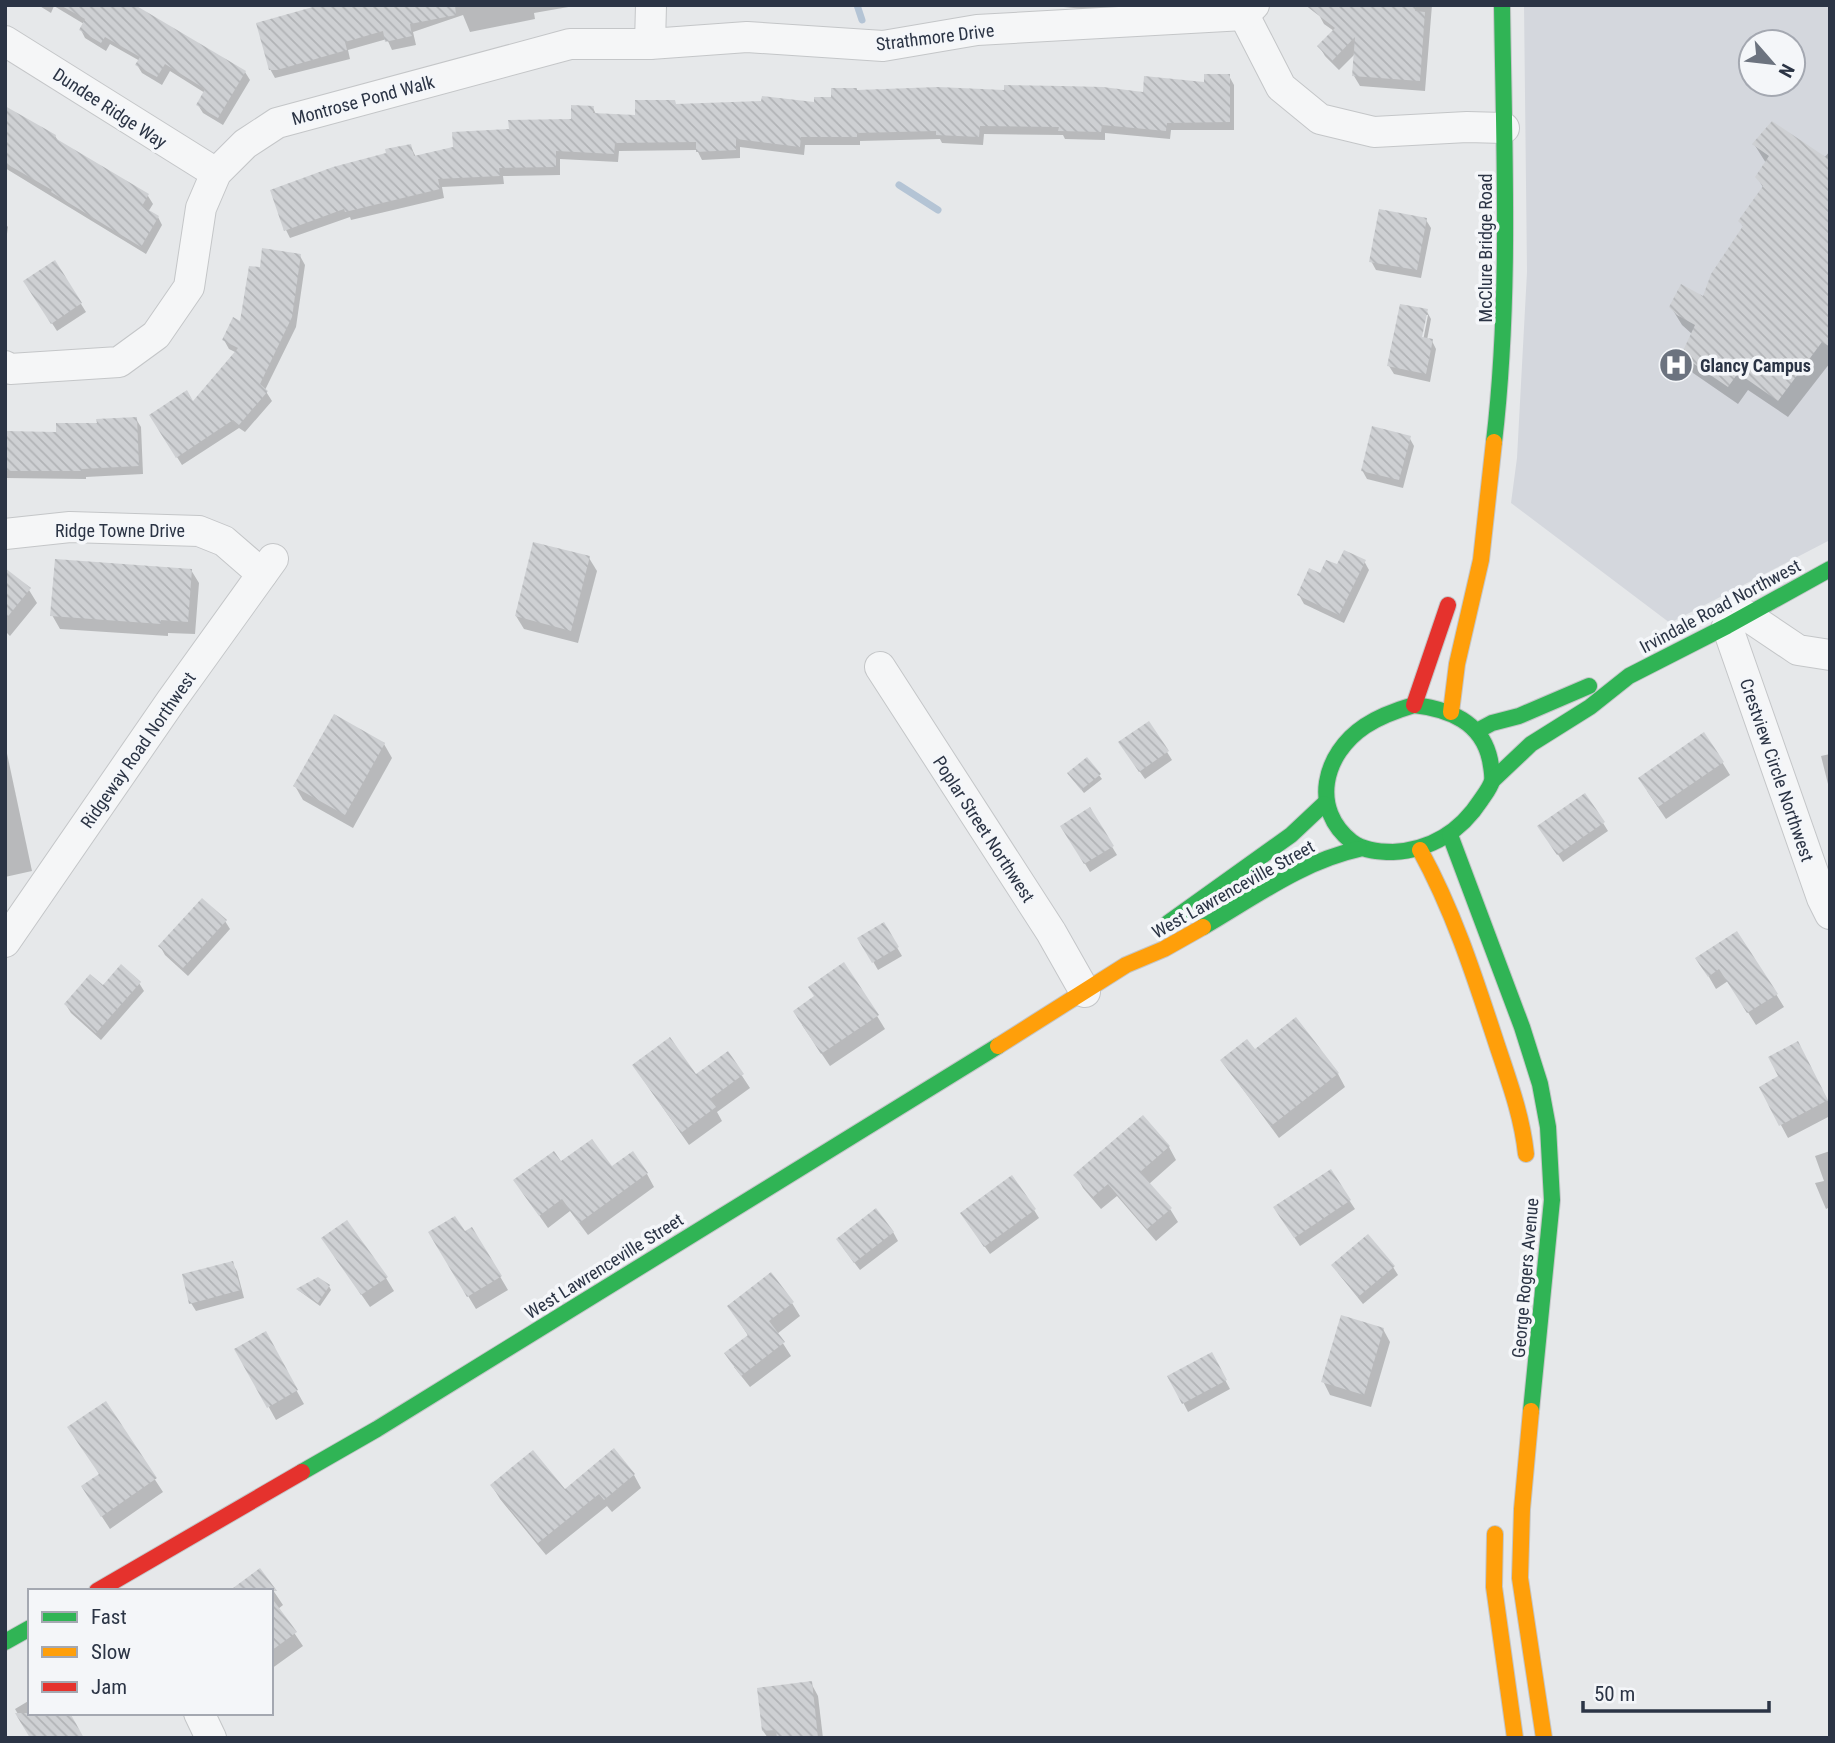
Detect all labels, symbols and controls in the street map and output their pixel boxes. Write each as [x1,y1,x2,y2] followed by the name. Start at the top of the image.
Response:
[875,19,995,55] street label: Strathmore Drive
[1737,28,1807,98] north arrow
[1774,60,1799,81] text: N
[49,63,171,153] street label: Dundee Ridge Way
[289,71,437,129] street label: Montrose Pond Walk
[1475,174,1496,322] street label: McClure Bridge Road
[1657,346,1695,384] hospital icon: Glancy Campus
[1700,355,1811,376] place label: Glancy Campus
[55,520,185,541] street label: Ridge Towne Drive
[1636,555,1804,657] street label: Irvindale Road Northwest
[76,668,200,832] street label: Ridgeway Road Northwest
[1736,676,1818,864] street label: Crestview Circle Northwest
[929,752,1039,906] street label: Poplar Street Northwest
[1148,836,1318,942] street label: West Lawrenceville Street
[1508,1197,1542,1359] street label: George Rogers Avenue
[521,1209,687,1323] street label: West Lawrenceville Street
[28,1589,273,1715] legend
[91,1605,127,1629] text: Fast
[91,1640,131,1664] text: Slow
[1583,1670,1769,1714] scale bar
[91,1675,127,1699] text: Jam
[1594,1682,1635,1706] text: 50 m

